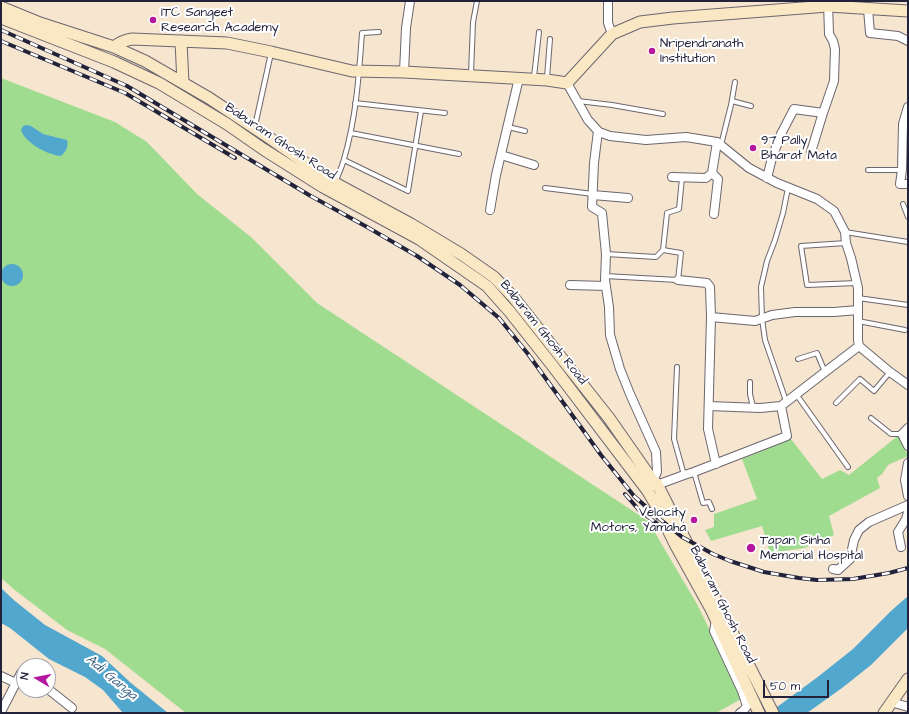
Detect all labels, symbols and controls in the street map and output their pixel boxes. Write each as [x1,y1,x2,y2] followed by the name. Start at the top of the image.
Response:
[161,5,279,36] place label: ITC Sangeet Research Academy
[148,15,158,25] marker: ITC Sangeet Research Academy
[660,36,743,67] place label: Nripendranath Institution
[647,46,657,56] marker: Nripendranath Institution
[221,100,339,184] street label: Baburam Ghosh Road
[761,133,837,164] place label: 97 Pally Bharat Mata
[748,143,758,153] marker: 97 Pally Bharat Mata
[496,278,590,388] street label: Baburam Ghosh Road
[591,505,686,536] place label: Velocity Motors, Yamaha
[689,515,699,525] marker: Velocity Motors, Yamaha
[760,533,863,564] place label: Tapan Sinha Memorial Hospital
[745,542,757,554] marker: Tapan Sinha Memorial Hospital
[686,544,758,666] street label: Baburam Ghosh Road
[82,652,140,704] water label: Adi Ganga
[16,658,56,698] north arrow
[17,671,33,681] text: N
[765,672,831,698] scale bar
[770,678,800,695] text: 50 m

